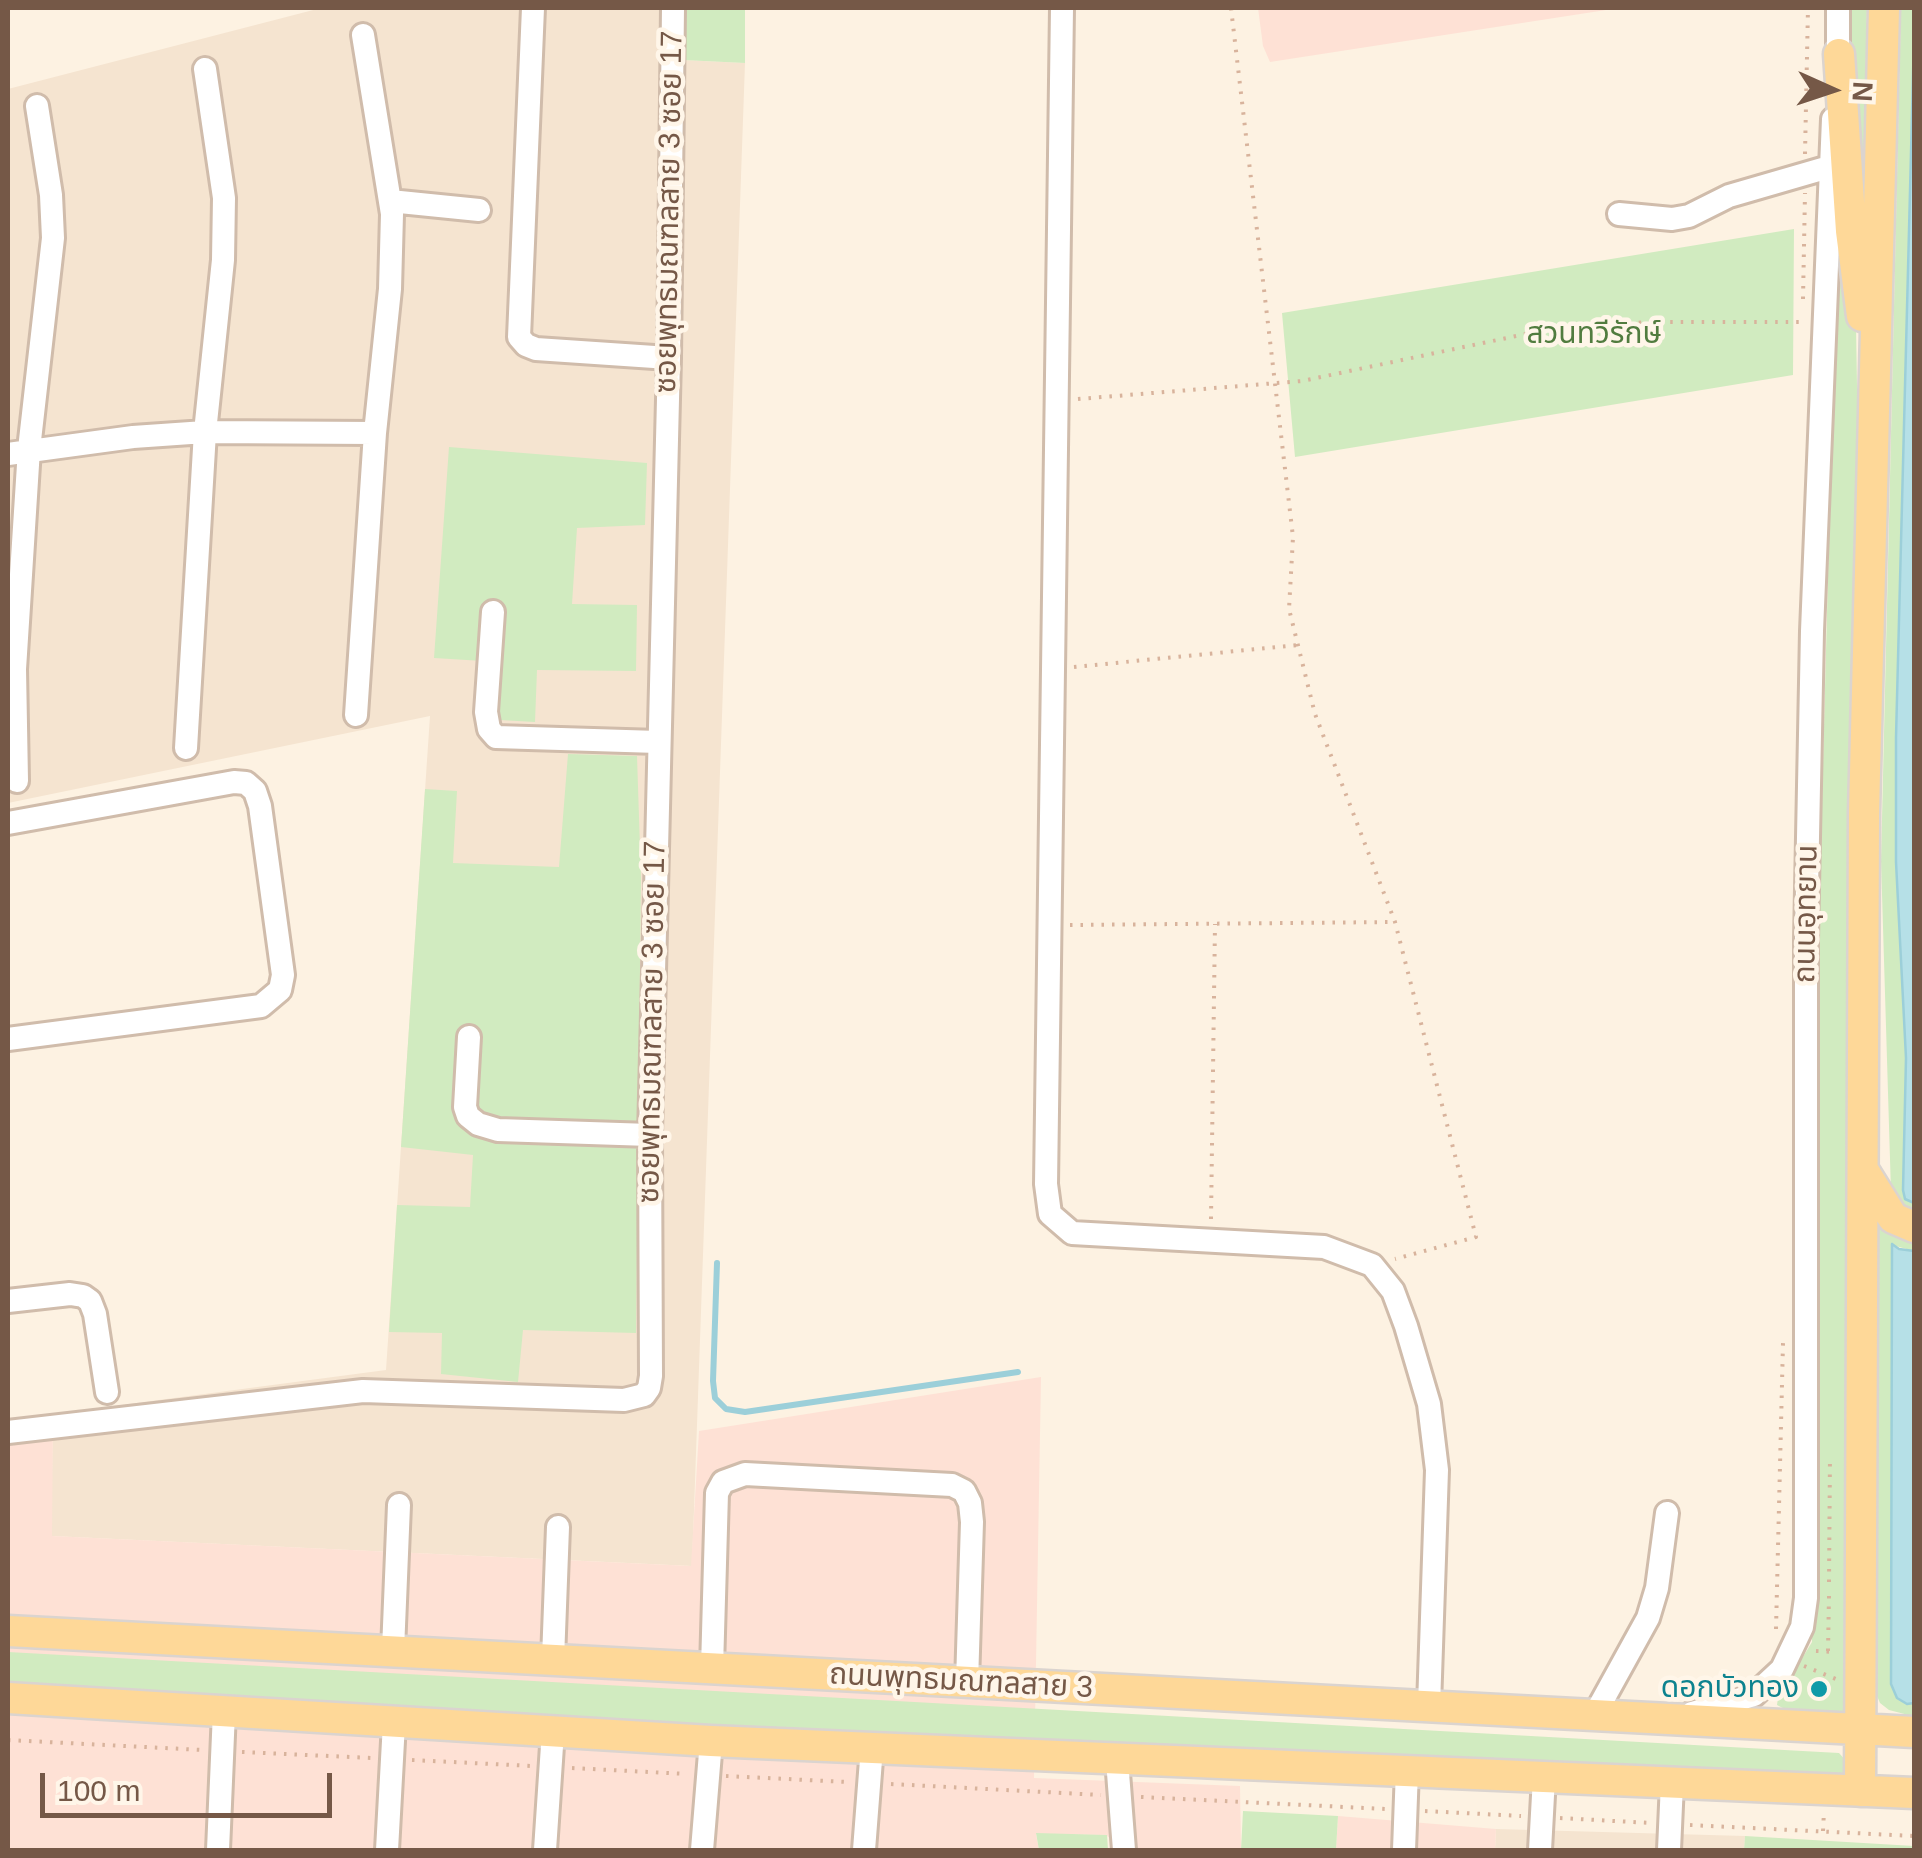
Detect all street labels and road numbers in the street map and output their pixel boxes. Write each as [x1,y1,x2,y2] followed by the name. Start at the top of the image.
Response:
[649,30,691,394] street label: ซอยพุทธมณฑลสาย 3 ซอย 17
[632,840,674,1204] street label: ซอยพุทธมณฑลสาย 3 ซอย 17
[1788,844,1826,984] street label: ถนนอุทยาน
[828,1657,1094,1707] street label: ถนนพุทธมณฑลสาย 3

